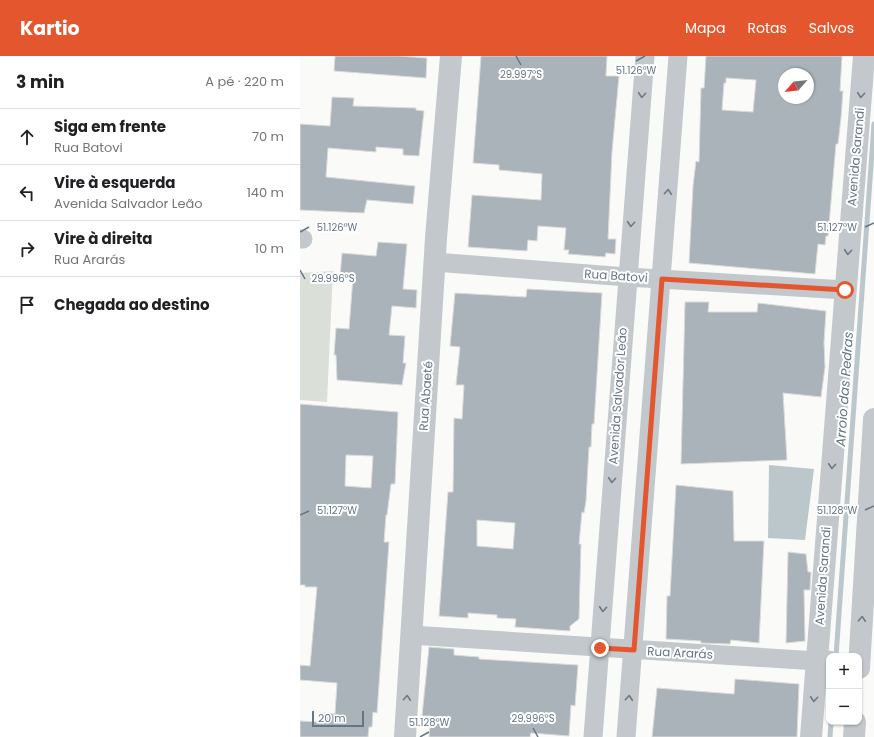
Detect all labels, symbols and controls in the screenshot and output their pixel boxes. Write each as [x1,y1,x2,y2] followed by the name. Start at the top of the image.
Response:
[20,15,80,42] text: Kartio
[685,18,725,38] text: Mapa
[747,18,787,38] text: Rotas
[809,18,854,38] text: Salvos
[616,63,657,78] text: 51.126°W
[500,67,542,82] text: 29.997°S
[778,68,814,104] north arrow
[16,70,64,94] text: 3 min
[205,72,284,91] text: A pé · 220 m
[637,92,646,98] one-way arrow
[857,92,866,98] one-way arrow
[843,107,868,207] street label: Avenida Sarandi
[54,116,166,137] text: Siga em frente
[16,126,38,148] icon: ahead
[252,127,284,146] text: 70 m
[54,138,123,157] text: Rua Batovi
[54,172,176,193] text: Vire à esquerda
[16,182,38,204] icon: left
[247,183,284,202] text: 140 m
[664,189,673,195] one-way arrow
[54,194,203,213] text: Avenida Salvador Leão
[317,220,358,235] text: 51.126°W
[817,220,857,235] text: 51.127°W
[627,221,636,227] one-way arrow
[54,228,153,249] text: Vire à direita
[16,238,38,260] icon: right
[255,239,284,258] text: 10 m
[844,249,853,255] one-way arrow
[54,250,125,269] text: Rua Ararás
[584,265,648,286] street label: Rua Batovi
[311,271,355,286] text: 29.996°S
[836,281,854,299] route start
[16,294,38,316] icon: arrive
[54,294,210,315] text: Chegada ao destino
[604,327,631,465] street label: Avenida Salvador Leão
[831,331,858,448] water label: Arroio das Pedras
[415,361,436,431] street label: Rua Abaeté
[827,463,836,469] one-way arrow
[608,477,617,483] one-way arrow
[317,503,357,518] text: 51.127°W
[817,503,858,518] text: 51.128°W
[811,526,834,626] street label: Avenida Sarandi
[598,606,607,612] one-way arrow
[858,616,866,622] one-way arrow
[591,639,609,657] route end
[647,642,713,663] street label: Rua Ararás
[826,653,862,725] map controls
[826,653,862,689] button: +
[826,689,862,725] button: −
[403,695,412,701] one-way arrow
[625,695,634,701] one-way arrow
[810,696,819,702] one-way arrow
[312,709,364,728] scale bar
[318,710,346,726] text: 20 m
[511,711,555,726] text: 29.996°S
[409,715,450,730] text: 51.128°W

